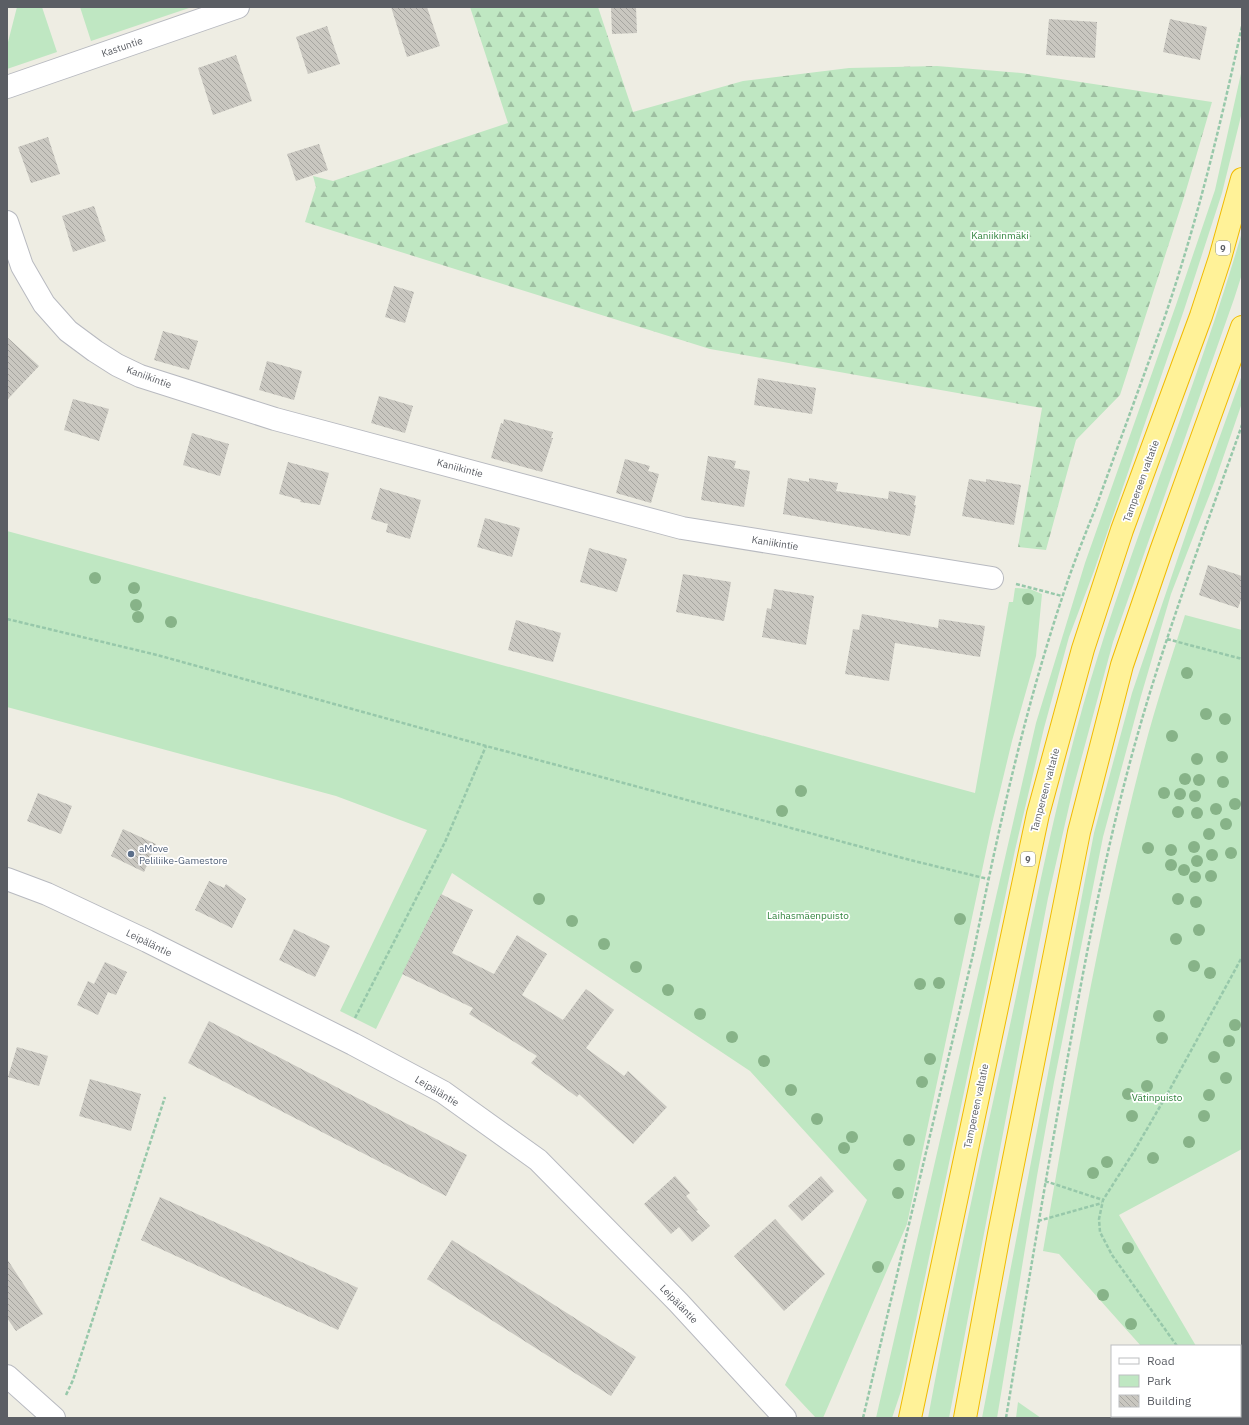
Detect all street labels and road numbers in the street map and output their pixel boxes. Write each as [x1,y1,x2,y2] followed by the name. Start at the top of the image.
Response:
[100,34,145,60] street label: Kastuntie
[1216,241,1230,255] road number: 9
[125,363,174,391] street label: Kaniikintie
[1120,438,1162,524] street label: Tampereen valtatie
[436,456,485,481] street label: Kaniikintie
[751,533,800,553] street label: Kaniikintie
[1028,746,1063,833] street label: Tampereen valtatie
[1021,852,1035,866] road number: 9
[124,926,174,960] street label: Leipäläntie
[961,1062,991,1150] street label: Tampereen valtatie
[413,1073,462,1110] street label: Leipäläntie
[657,1282,701,1327] street label: Leipäläntie

